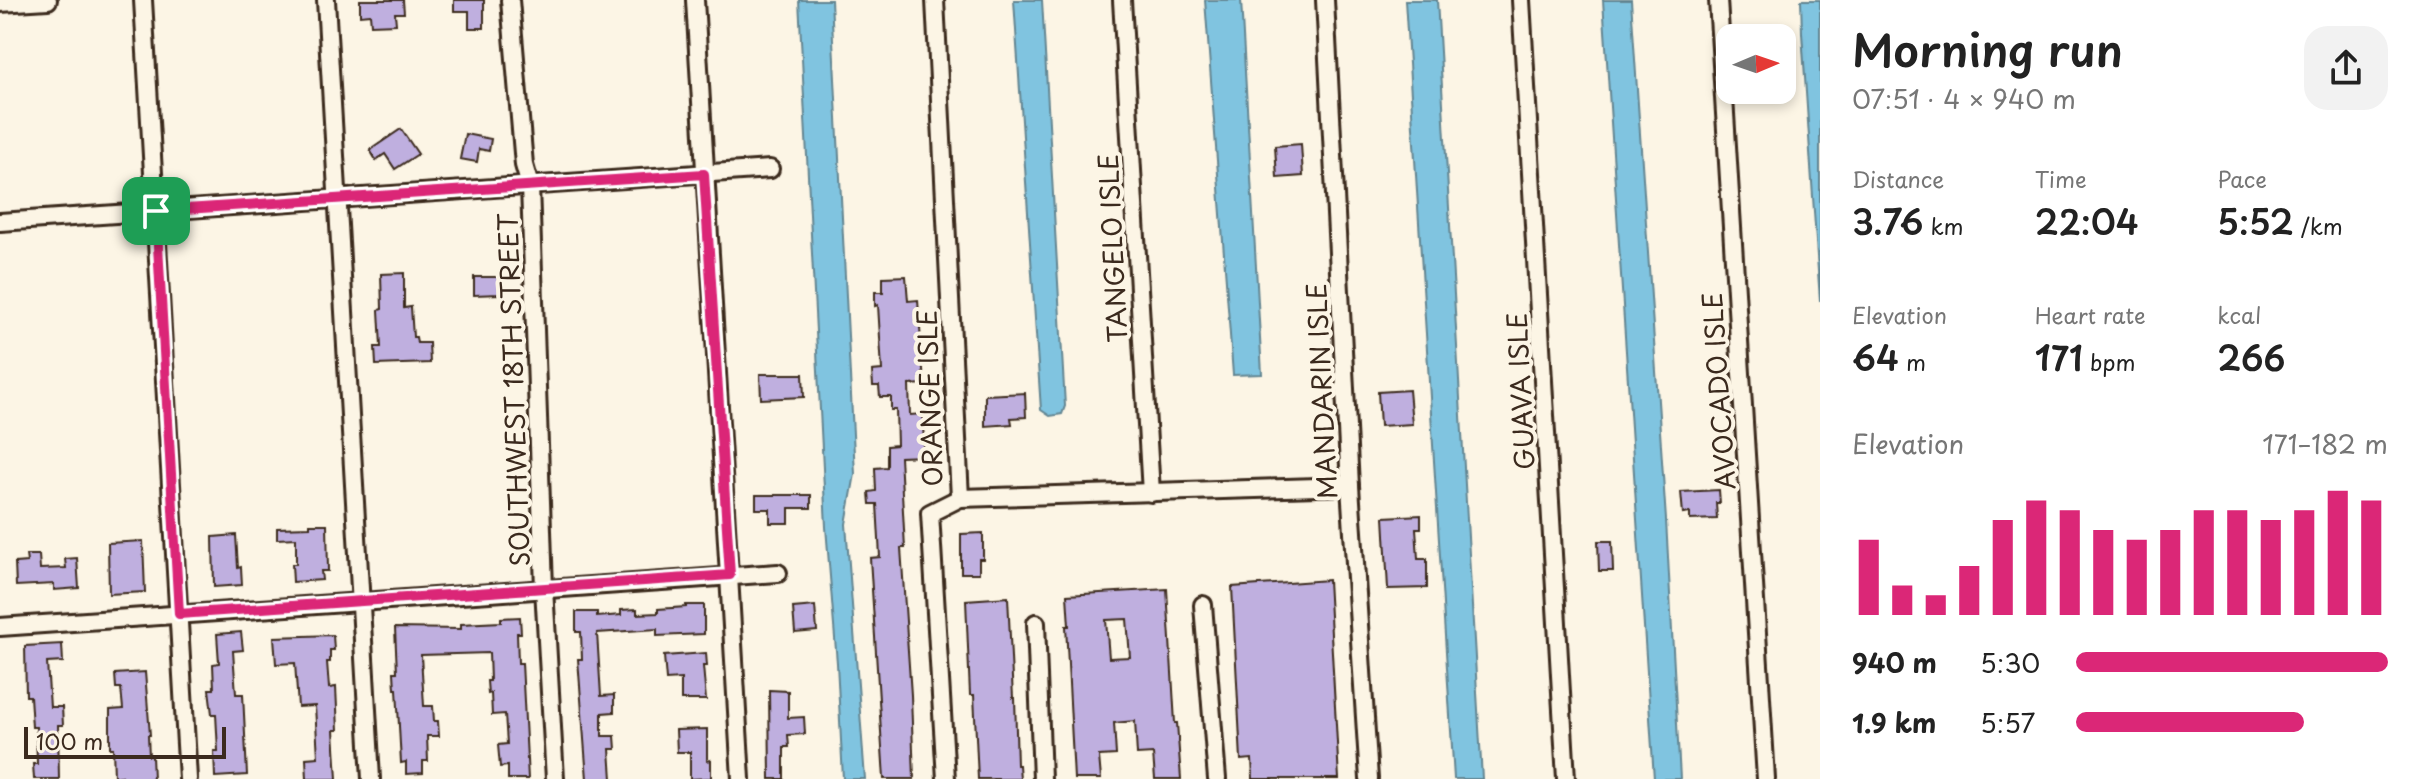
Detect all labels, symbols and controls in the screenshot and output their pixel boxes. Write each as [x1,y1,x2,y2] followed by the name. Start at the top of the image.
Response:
[1852,16,2123,82] text: Morning run
[1716,24,1796,104] north arrow
[1716,24,1796,104] map controls
[2304,26,2388,110] button: share
[1852,79,2076,118] text: 07:51 · 4 × 940 m
[1088,152,1136,344] street label: TANGELO ISLE
[1852,162,1944,195] text: Distance
[2035,162,2087,195] text: Time
[2217,162,2267,195] text: Pace
[122,177,190,245] pin
[134,189,178,233] icon: arrive
[1852,195,1923,247] text: 3.76
[2035,195,2139,247] text: 22:04
[2217,195,2294,247] text: 5:52
[1923,209,1964,242] text: km
[2294,209,2343,242] text: /km
[487,213,539,567] street label: SOUTHWEST 18TH STREET
[1296,282,1346,500] street label: MANDARIN ISLE
[1692,291,1744,491] street label: AVOCADO ISLE
[1852,298,1947,331] text: Elevation
[2035,298,2146,331] text: Heart rate
[2217,298,2261,331] text: kcal
[906,309,952,487] street label: ORANGE ISLE
[1496,311,1544,471] street label: GUAVA ISLE
[1852,331,1899,383] text: 64
[2035,331,2083,383] text: 171
[2217,331,2285,383] text: 266
[1899,345,1926,378] text: m
[2083,345,2136,378] text: bpm
[1852,424,1964,463] text: Elevation
[2262,424,2388,463] text: 171–182 m
[1852,643,1937,682] text: 940 m
[1980,643,2040,682] text: 5:30
[1852,703,1936,742] text: 1.9 km
[1980,703,2035,742] text: 5:57
[24,723,226,759] scale bar
[36,724,103,757] text: 100 m

